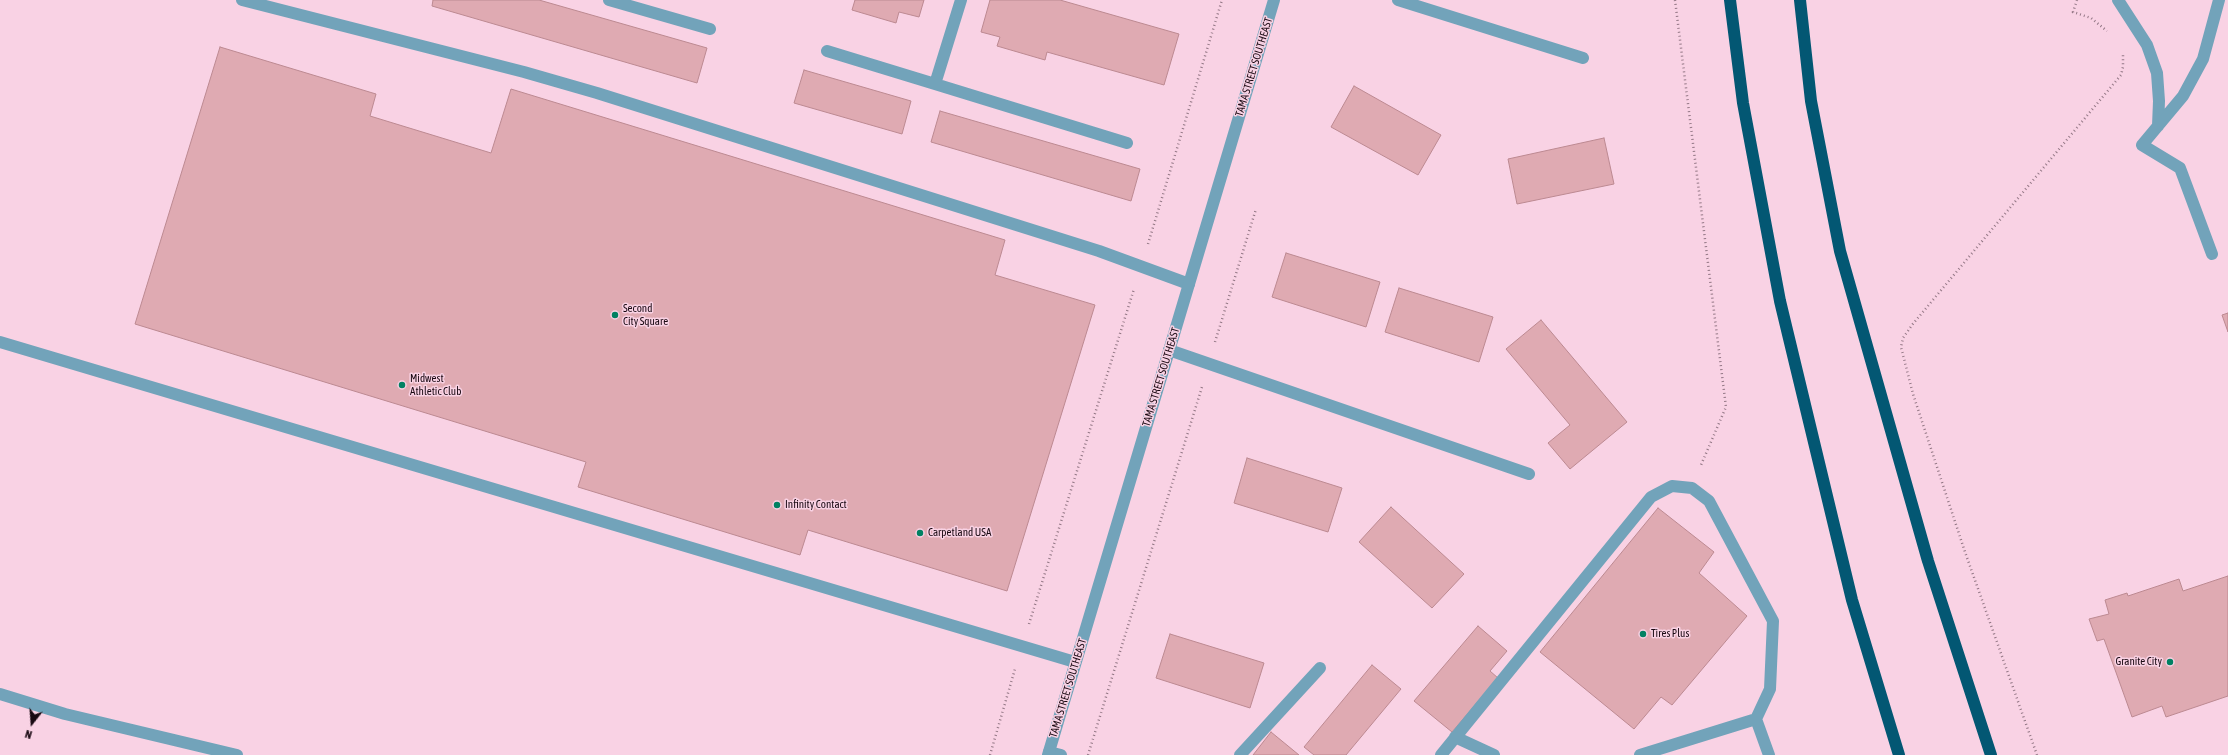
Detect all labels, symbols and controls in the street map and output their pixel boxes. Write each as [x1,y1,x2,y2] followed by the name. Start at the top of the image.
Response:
[1233,16,1275,118] street label: TAMA STREET SOUTHEAST
[623,302,668,328] place label: Second City Square
[610,310,620,320] marker: Second City Square
[1140,326,1182,428] street label: TAMA STREET SOUTHEAST
[410,372,461,398] place label: Midwest Athletic Club
[397,380,407,390] marker: Midwest Athletic Club
[785,498,847,512] place label: Infinity Contact
[772,500,782,510] marker: Infinity Contact
[928,526,991,540] place label: Carpetland USA
[915,528,925,538] marker: Carpetland USA
[1651,627,1689,641] place label: Tires Plus
[1638,629,1648,639] marker: Tires Plus
[1047,637,1089,739] street label: TAMA STREET SOUTHEAST
[2115,655,2162,669] place label: Granite City
[2165,657,2175,667] marker: Granite City
[12,703,52,743] north arrow
[24,728,33,741] text: N

